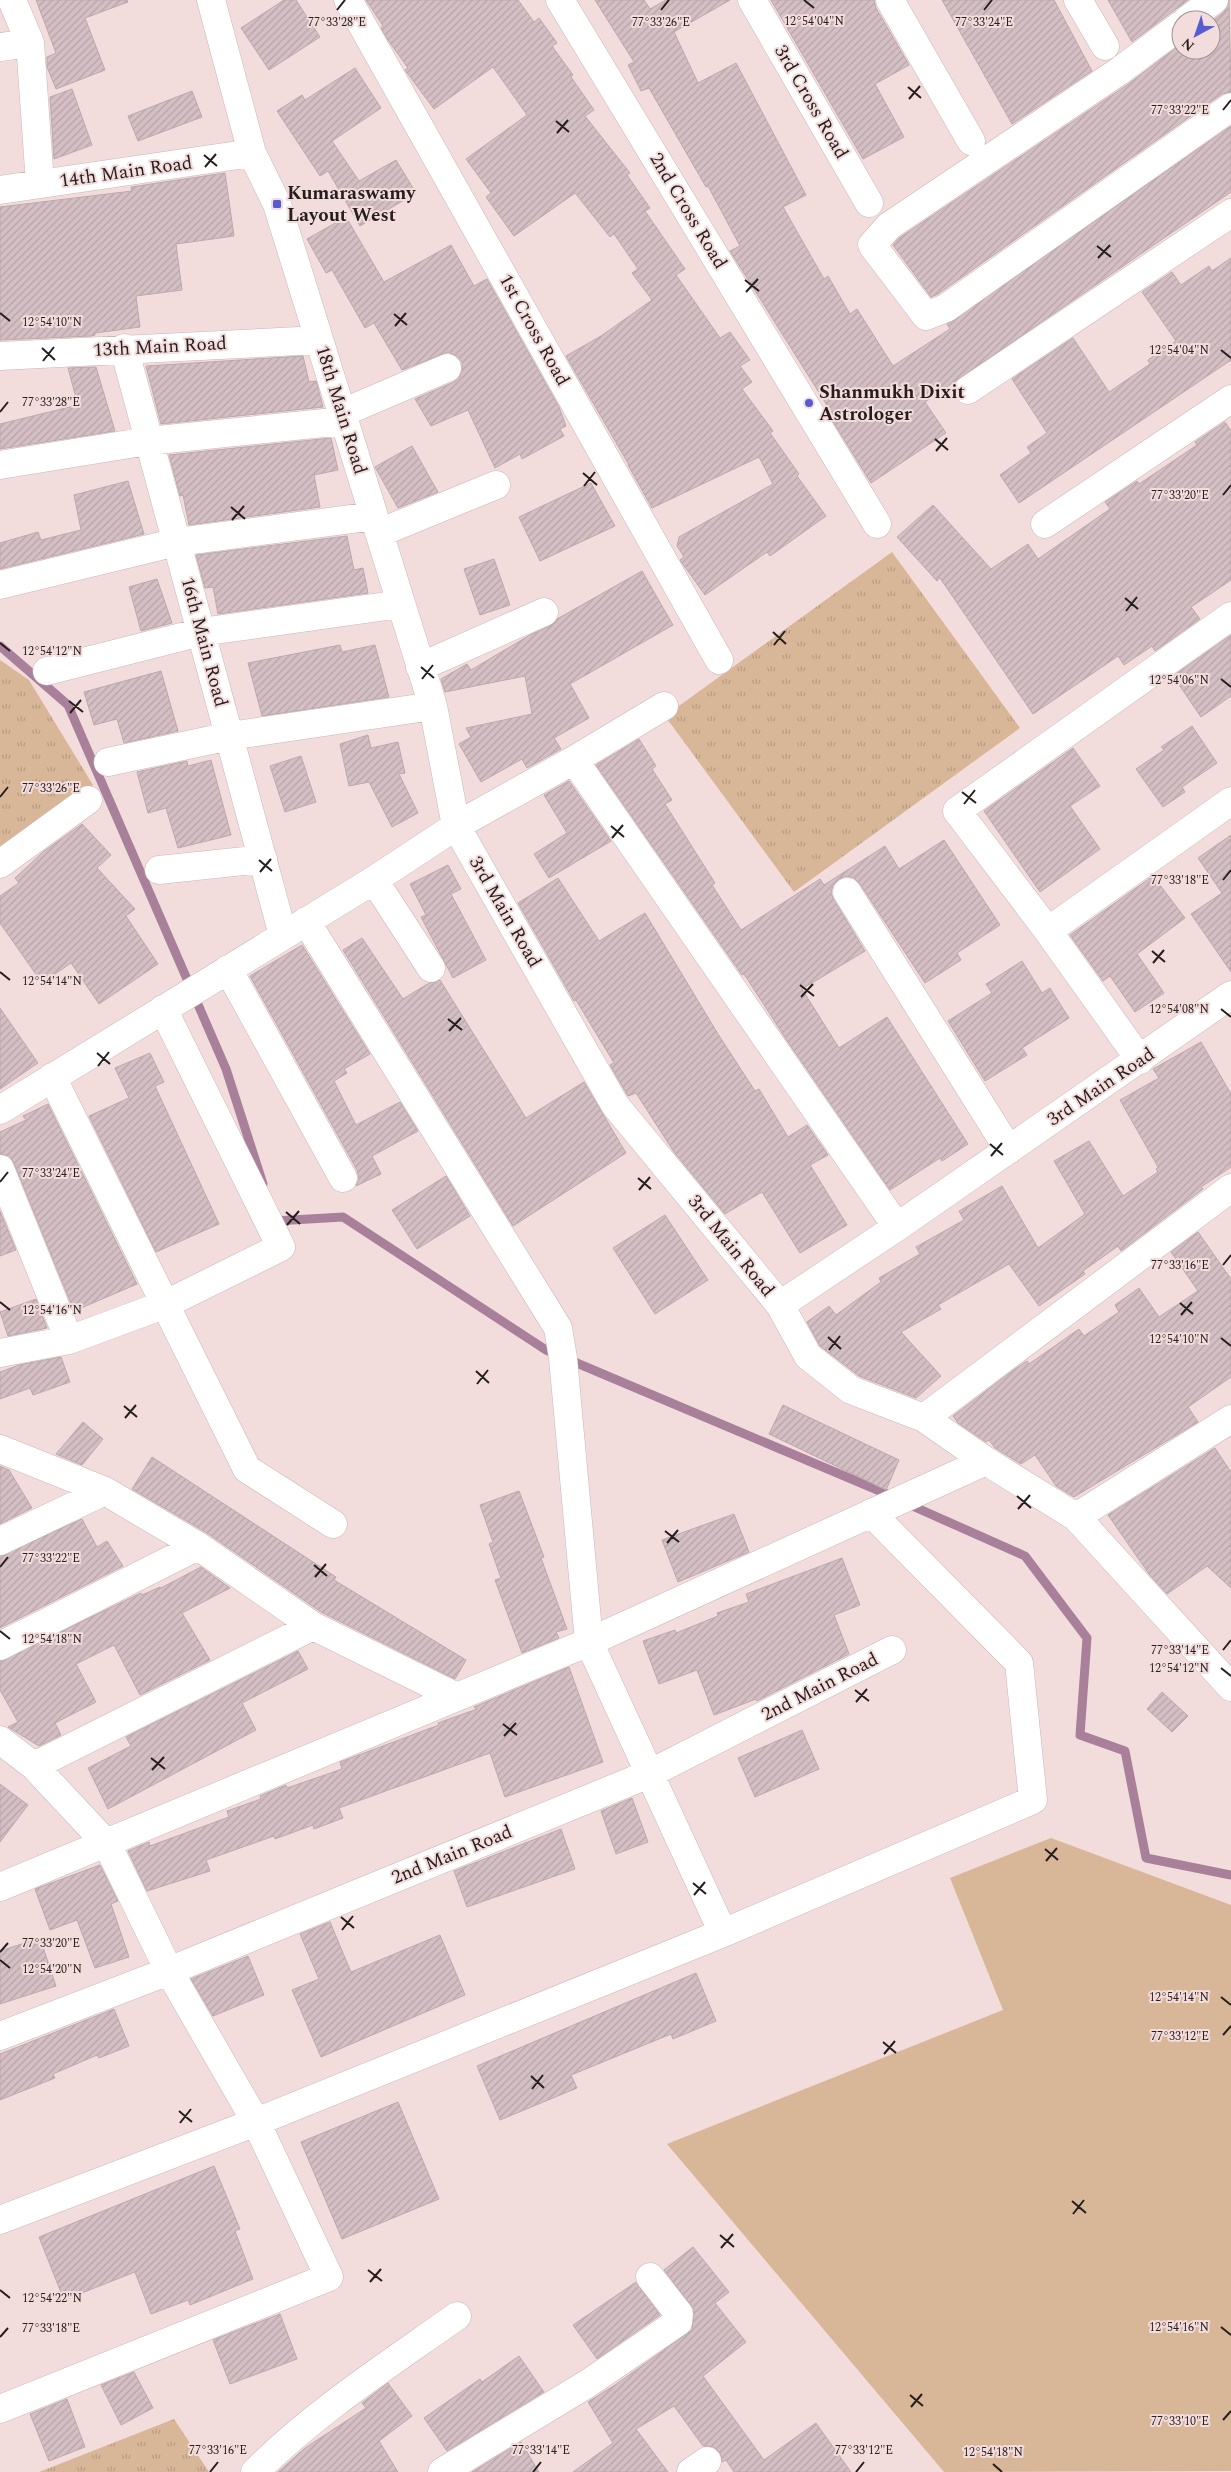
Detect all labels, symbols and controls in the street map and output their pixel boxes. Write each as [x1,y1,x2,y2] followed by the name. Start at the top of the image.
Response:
[1171,10,1221,60] north arrow
[784,12,844,31] text: 12°54'04"N
[308,13,366,32] text: 77°33'28"E
[632,13,690,32] text: 77°33'26"E
[955,13,1013,32] text: 77°33'24"E
[1177,33,1199,56] text: N
[766,39,856,165] street label: 3rd Cross Road
[1151,101,1209,120] text: 77°33'22"E
[642,147,734,275] street label: 2nd Cross Road
[58,148,194,196] street label: 14th Main Road
[287,179,416,230] place label: Kumaraswamy Layout West
[271,198,283,210] marker: Kumaraswamy Layout West
[491,269,577,391] street label: 1st Cross Road
[22,313,82,332] text: 12°54'10"N
[93,329,227,365] street label: 13th Main Road
[1149,341,1209,360] text: 12°54'04"N
[308,342,374,478] street label: 18th Main Road
[819,378,965,429] place label: Shanmukh Dixit Astrologer
[22,393,80,412] text: 77°33'28"E
[803,397,815,409] marker: Shanmukh Dixit Astrologer
[1151,486,1209,505] text: 77°33'20"E
[173,574,235,710] street label: 16th Main Road
[22,642,82,661] text: 12°54'12"N
[1149,671,1209,690] text: 12°54'06"N
[22,779,80,798] text: 77°33'26"E
[461,851,549,973] street label: 3rd Main Road
[1151,871,1209,890] text: 77°33'18"E
[22,972,82,991] text: 12°54'14"N
[1149,1000,1209,1019] text: 12°54'08"N
[1041,1040,1161,1134] street label: 3rd Main Road
[22,1164,80,1183] text: 77°33'24"E
[681,1188,781,1304] street label: 3rd Main Road
[1151,1256,1209,1275] text: 77°33'16"E
[22,1301,82,1320] text: 12°54'16"N
[1149,1330,1209,1349] text: 12°54'10"N
[22,1549,80,1568] text: 77°33'22"E
[22,1630,82,1649] text: 12°54'18"N
[1151,1641,1209,1660] text: 77°33'14"E
[756,1645,884,1729] street label: 2nd Main Road
[1149,1659,1209,1678] text: 12°54'12"N
[387,1818,517,1892] street label: 2nd Main Road
[22,1934,80,1953] text: 77°33'20"E
[22,1960,82,1979] text: 12°54'20"N
[1149,1988,1209,2007] text: 12°54'14"N
[1151,2027,1209,2046] text: 77°33'12"E
[22,2289,82,2308] text: 12°54'22"N
[1149,2318,1209,2337] text: 12°54'16"N
[22,2319,80,2338] text: 77°33'18"E
[1151,2412,1209,2431] text: 77°33'10"E
[189,2441,247,2460] text: 77°33'16"E
[512,2441,570,2460] text: 77°33'14"E
[835,2441,893,2460] text: 77°33'12"E
[963,2443,1023,2462] text: 12°54'18"N

